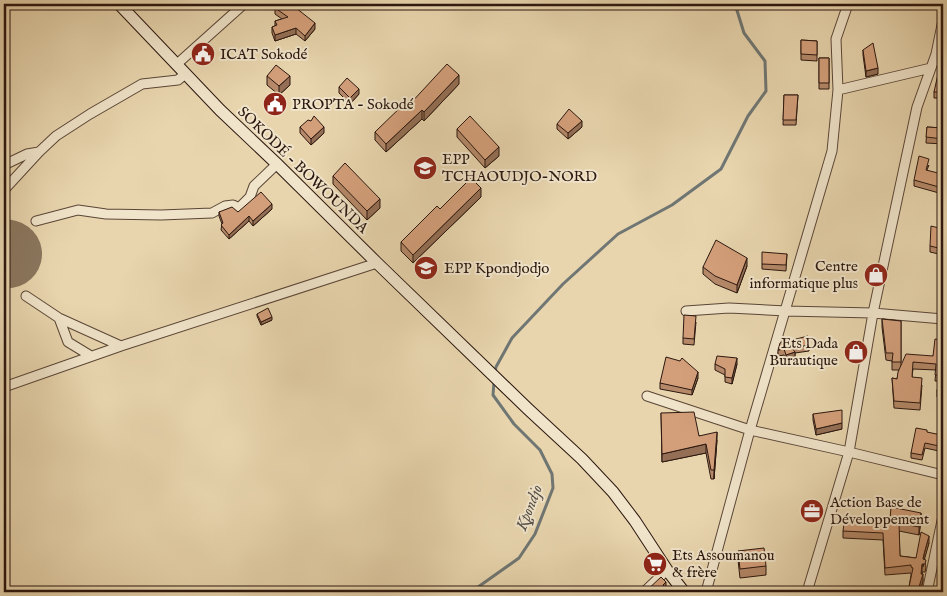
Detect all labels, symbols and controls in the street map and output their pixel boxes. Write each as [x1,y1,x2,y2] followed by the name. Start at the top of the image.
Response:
[190,41,216,67] public building icon: ICAT Sokodé
[220,45,308,64] place label: ICAT Sokodé
[262,91,288,117] public building icon: PROPTA - Sokodé
[292,95,414,114] place label: PROPTA - Sokodé
[234,102,373,238] street label: SOKODÉ - BOWOUNDA
[442,150,597,186] place label: EPP TCHAOUDJO-NORD
[412,155,438,181] school or university icon: EPP TCHAOUDJO-NORD
[413,255,439,281] school or university icon: EPP Kpondjodjo
[749,257,858,293] place label: Centre informatique plus
[444,259,549,278] place label: EPP Kpondjodjo
[863,262,889,288] shop icon: Centre informatique plus
[769,334,839,370] place label: Ets Dada Burautique
[843,339,869,365] shop icon: Ets Dada Burautique
[512,482,548,535] water label: Kpondjo
[829,493,929,529] place label: Action Base de Développement
[799,498,825,524] office icon: Action Base de Développement
[672,546,775,582] place label: Ets Assoumanou & frère
[642,551,668,577] supermarket icon: Ets Assoumanou & frère

